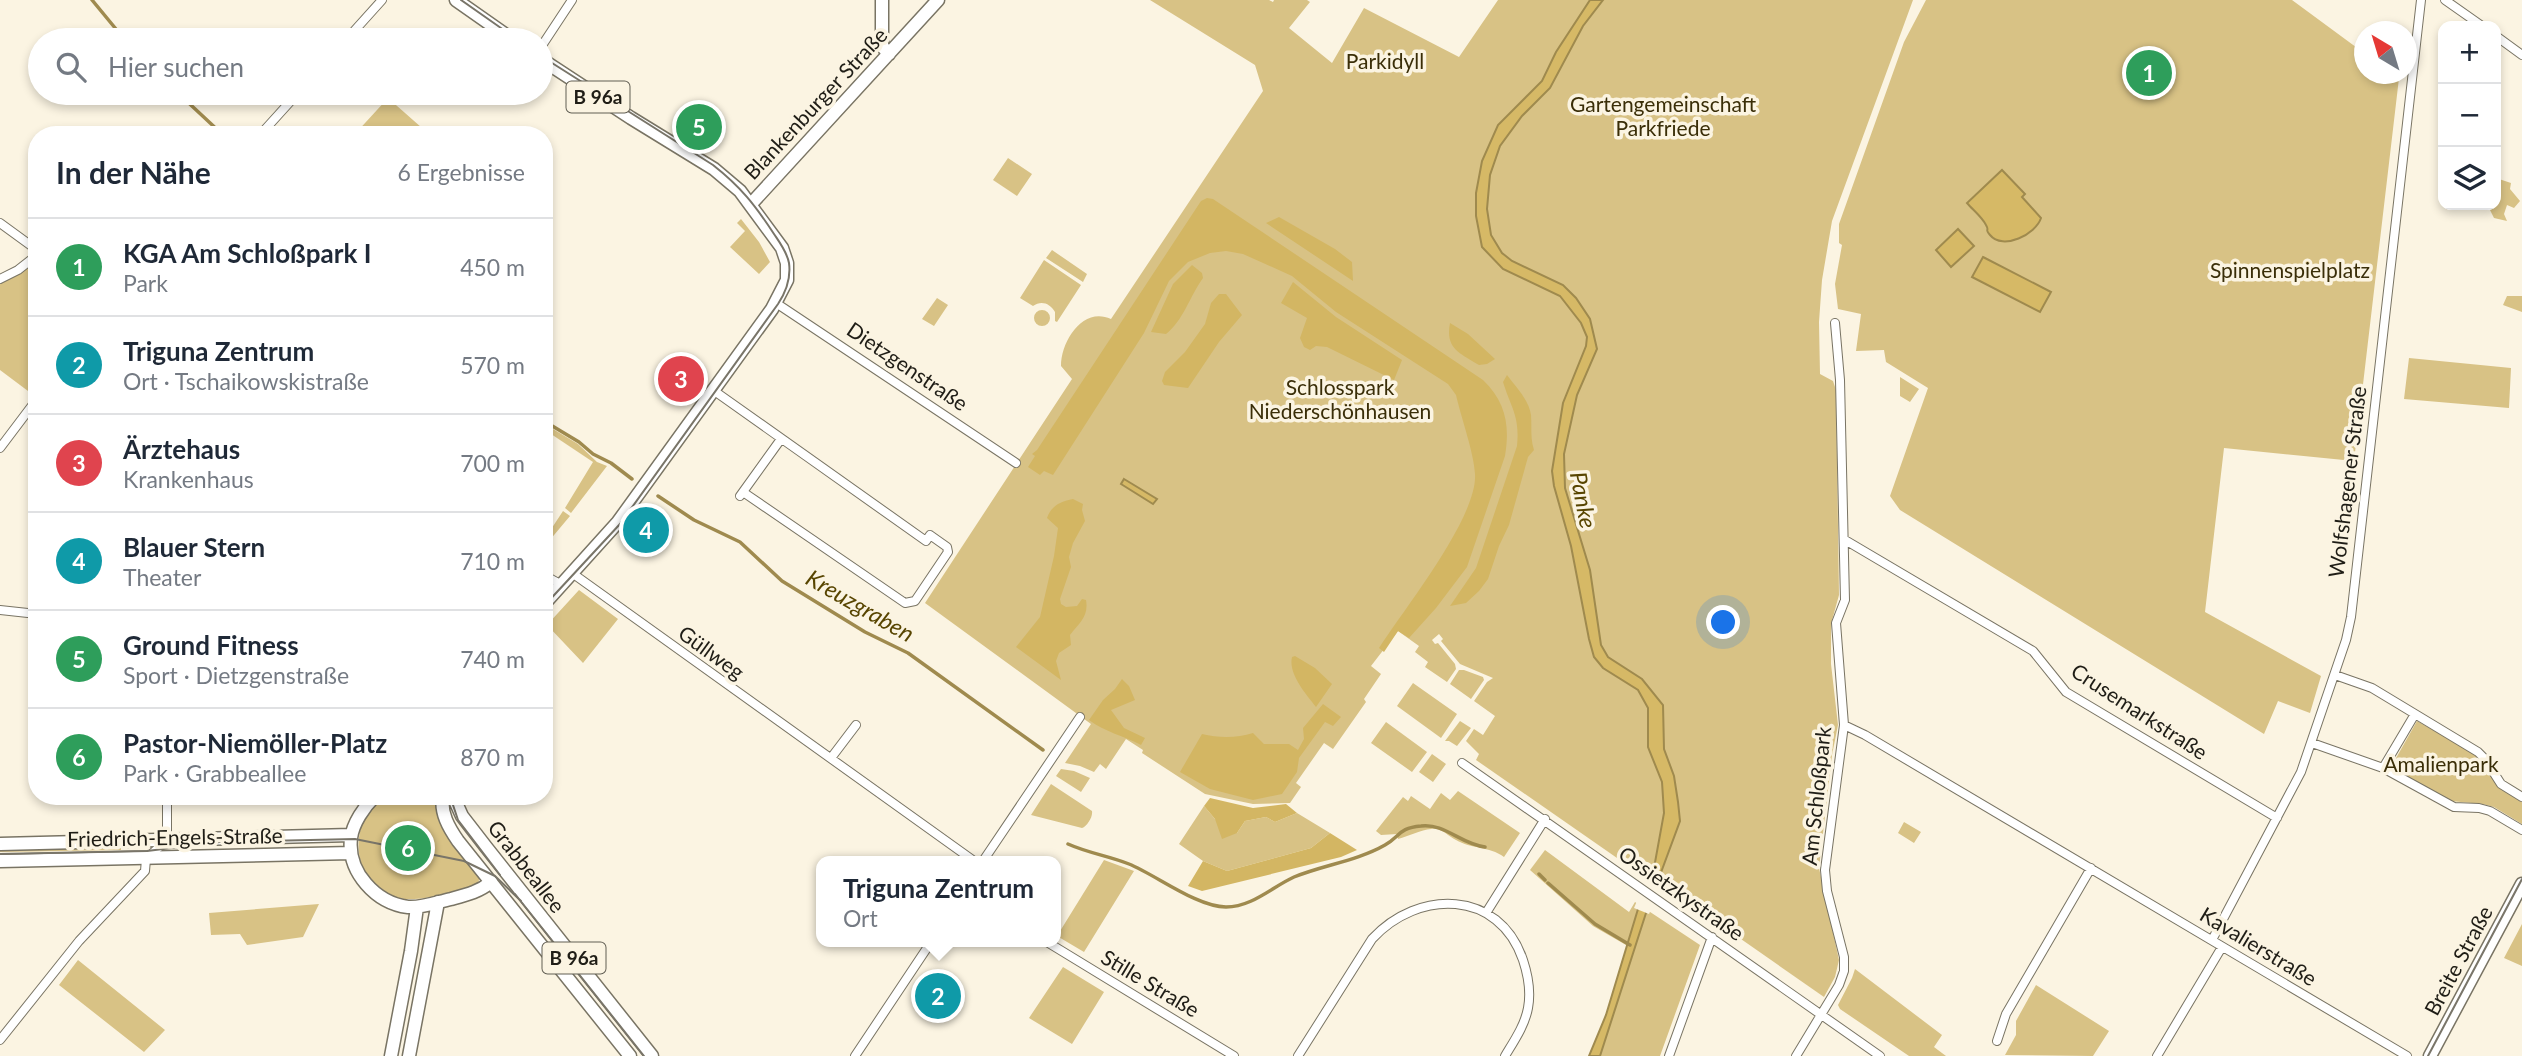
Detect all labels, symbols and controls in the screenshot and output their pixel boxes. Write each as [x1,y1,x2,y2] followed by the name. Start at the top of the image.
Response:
[2354,21,2417,84] north arrow
[2438,21,2501,210] map controls
[2438,21,2501,84] button: +
[738,22,892,184] street label: Blankenburger Straße
[28,28,553,105] search box
[2126,47,2172,99] pin: 1
[52,48,90,86] icon: search
[1346,48,1424,73] park label: Parkidyll
[108,51,244,83] text: Hier suchen
[566,82,630,113] road number: B 96a
[2438,84,2501,147] button: −
[1570,91,1757,140] park label: Gartengemeinschaft Parkfriede
[676,101,722,153] pin: 5
[2438,147,2501,210] button: layers
[56,154,211,190] text: In der Nähe
[397,158,525,186] text: 6 Ergebnisse
[123,237,371,269] text: KGA Am Schloßpark I
[72,253,86,281] text: 1
[460,253,525,281] text: 450 m
[2210,257,2370,282] park label: Spinnenspielplatz
[123,269,168,297] text: Park
[843,316,973,415] street label: Dietzgenstraße
[123,335,314,367] text: Triguna Zentrum
[72,351,86,379] text: 2
[460,351,525,379] text: 570 m
[658,353,704,405] pin: 3
[123,367,369,395] text: Ort · Tschaikowskistraße
[1249,374,1431,423] park label: Schlosspark Niederschönhausen
[2322,385,2371,579] street label: Wolfshagener Straße
[123,433,240,465] text: Ärztehaus
[72,449,86,477] text: 3
[460,449,525,477] text: 700 m
[123,465,254,493] text: Krankenhaus
[1565,469,1603,531] water label: Panke
[623,504,669,556] pin: 4
[123,531,265,563] text: Blauer Stern
[72,547,86,575] text: 4
[460,547,525,575] text: 710 m
[123,563,201,591] text: Theater
[802,563,919,647] water label: Kreuzgraben
[1706,605,1740,639] your location
[674,620,750,684] street label: Güllweg
[123,629,299,661] text: Ground Fitness
[72,645,86,673] text: 5
[460,645,525,673] text: 740 m
[2067,657,2213,764] street label: Crusemarkstraße
[123,661,349,689] text: Sport · Dietzgenstraße
[1796,725,1835,867] street label: Am Schloßpark
[123,727,387,759] text: Pastor-Niemöller-Platz
[72,743,86,771] text: 6
[460,743,525,771] text: 870 m
[2383,751,2499,776] park label: Amalienpark
[123,759,306,787] text: Park · Grabbeallee
[483,815,571,917] street label: Grabbeallee
[67,822,283,851] street label: Friedrich-Engels-Straße
[385,822,431,874] pin: 6
[1614,840,1749,945] street label: Ossietzkystraße
[816,856,1061,947] popup
[843,872,1034,904] text: Triguna Zentrum
[2196,901,2322,990] street label: Kavalierstraße
[2418,901,2497,1019] street label: Breite Straße
[843,904,878,932] text: Ort
[542,942,606,974] road number: B 96a
[1097,944,1204,1022] street label: Stille Straße
[915,970,961,1022] pin: 2

